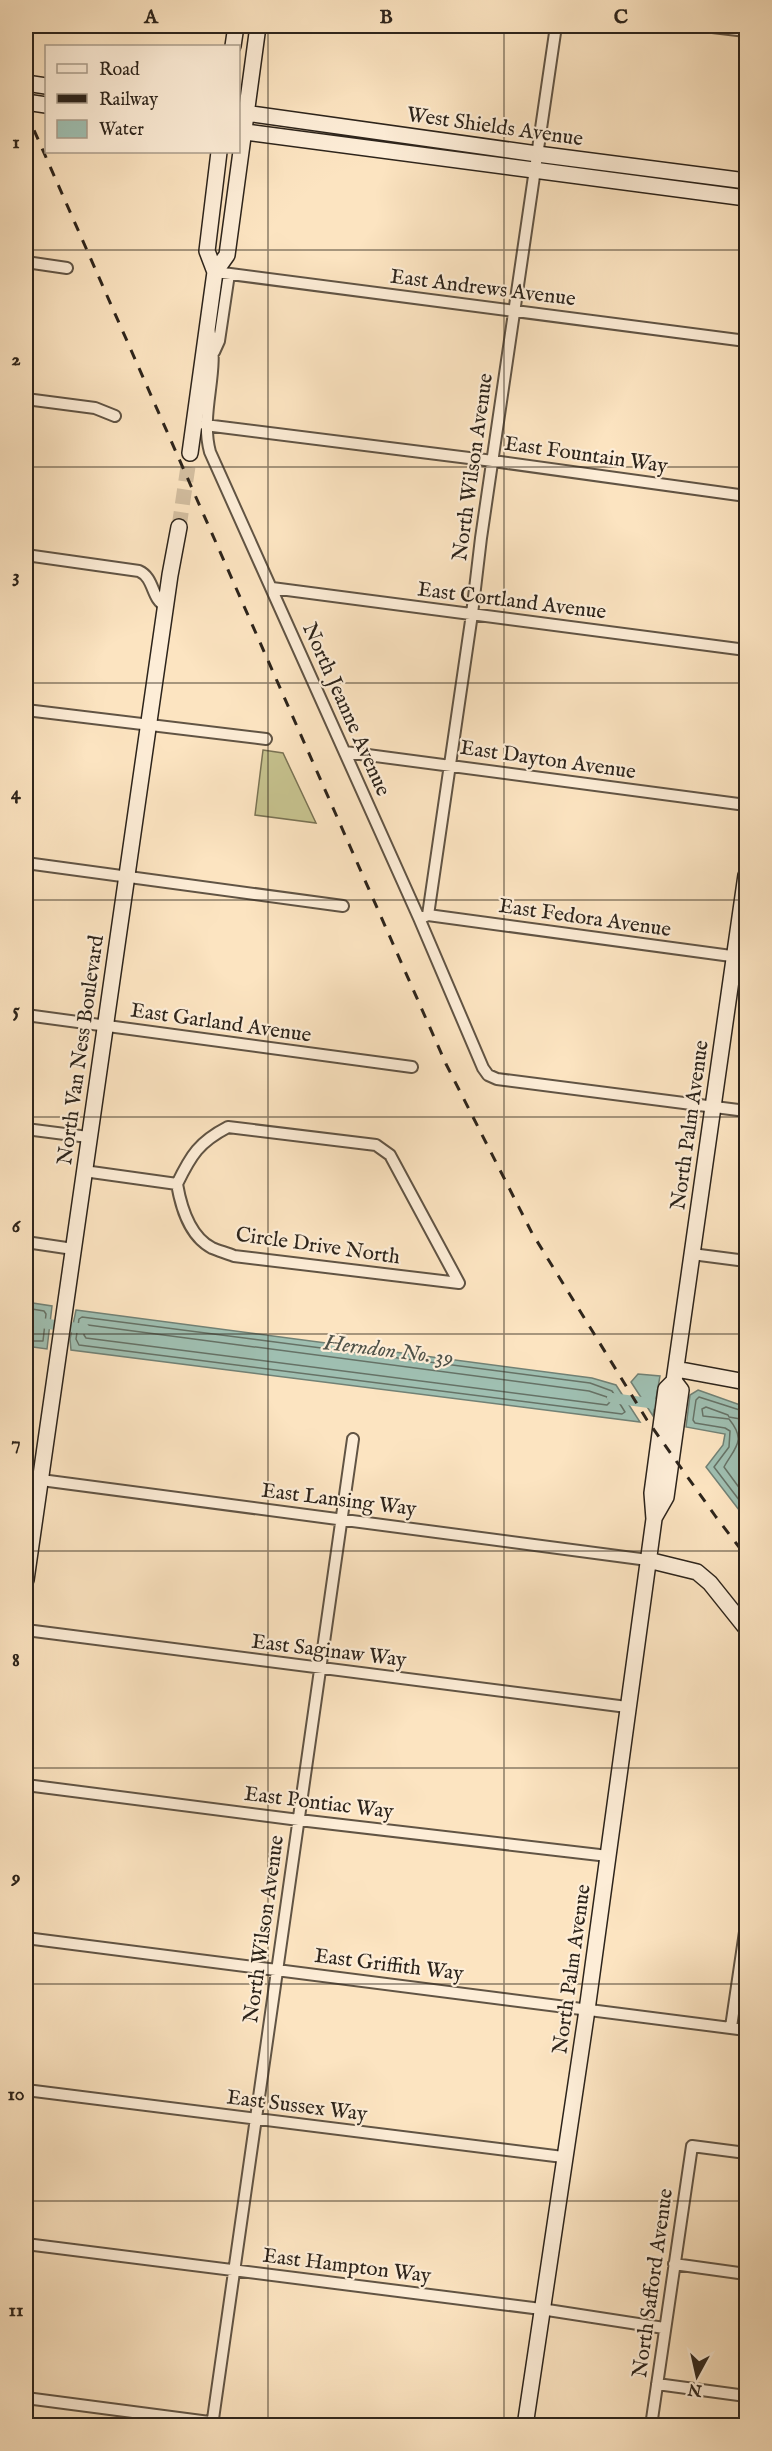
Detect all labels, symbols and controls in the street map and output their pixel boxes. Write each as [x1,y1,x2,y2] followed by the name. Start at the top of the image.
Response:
[143,5,159,30] text: A
[379,5,393,30] text: B
[614,5,628,30] text: C
[45,45,240,153] legend
[99,59,140,82] text: Road
[99,89,158,112] text: Railway
[405,102,585,153] street label: West Shields Avenue
[99,119,144,142] text: Water
[12,130,20,155] text: 1
[389,264,577,313] street label: East Andrews Avenue
[11,347,21,372] text: 2
[447,371,500,563] street label: North Wilson Avenue
[502,431,670,480] street label: East Fountain Way
[12,564,20,589] text: 3
[416,577,608,627] street label: East Cortland Avenue
[295,619,396,801] street label: North Jeanne Avenue
[458,735,638,786] street label: East Dayton Avenue
[11,781,22,806] text: 4
[497,893,673,944] street label: East Fedora Avenue
[52,933,111,1167] street label: North Van Ness Boulevard
[129,997,313,1050] street label: East Garland Avenue
[12,998,20,1023] text: 5
[665,1038,716,1212] street label: North Palm Avenue
[12,1214,22,1239] text: 6
[234,1222,402,1271] street label: Circle Drive North
[321,1329,455,1373] water label: Herndon No. 39
[11,1431,21,1456] text: 7
[260,1478,419,1523] street label: East Lansing Way
[250,1629,409,1674] street label: East Saginaw Way
[12,1648,20,1673] text: 8
[243,1781,396,1826] street label: East Pontiac Way
[238,1833,291,2025] street label: North Wilson Avenue
[11,1865,21,1890] text: 9
[547,1882,598,2056] street label: North Palm Avenue
[313,1943,466,1988] street label: East Griffith Way
[7,2082,25,2107] text: 10
[225,2084,369,2129] street label: East Sussex Way
[627,2187,680,2380] street label: North Safford Avenue
[261,2243,433,2290] street label: East Hampton Way
[9,2298,23,2323] text: 11
[667,2346,727,2406] north arrow
[687,2378,704,2400] text: N

